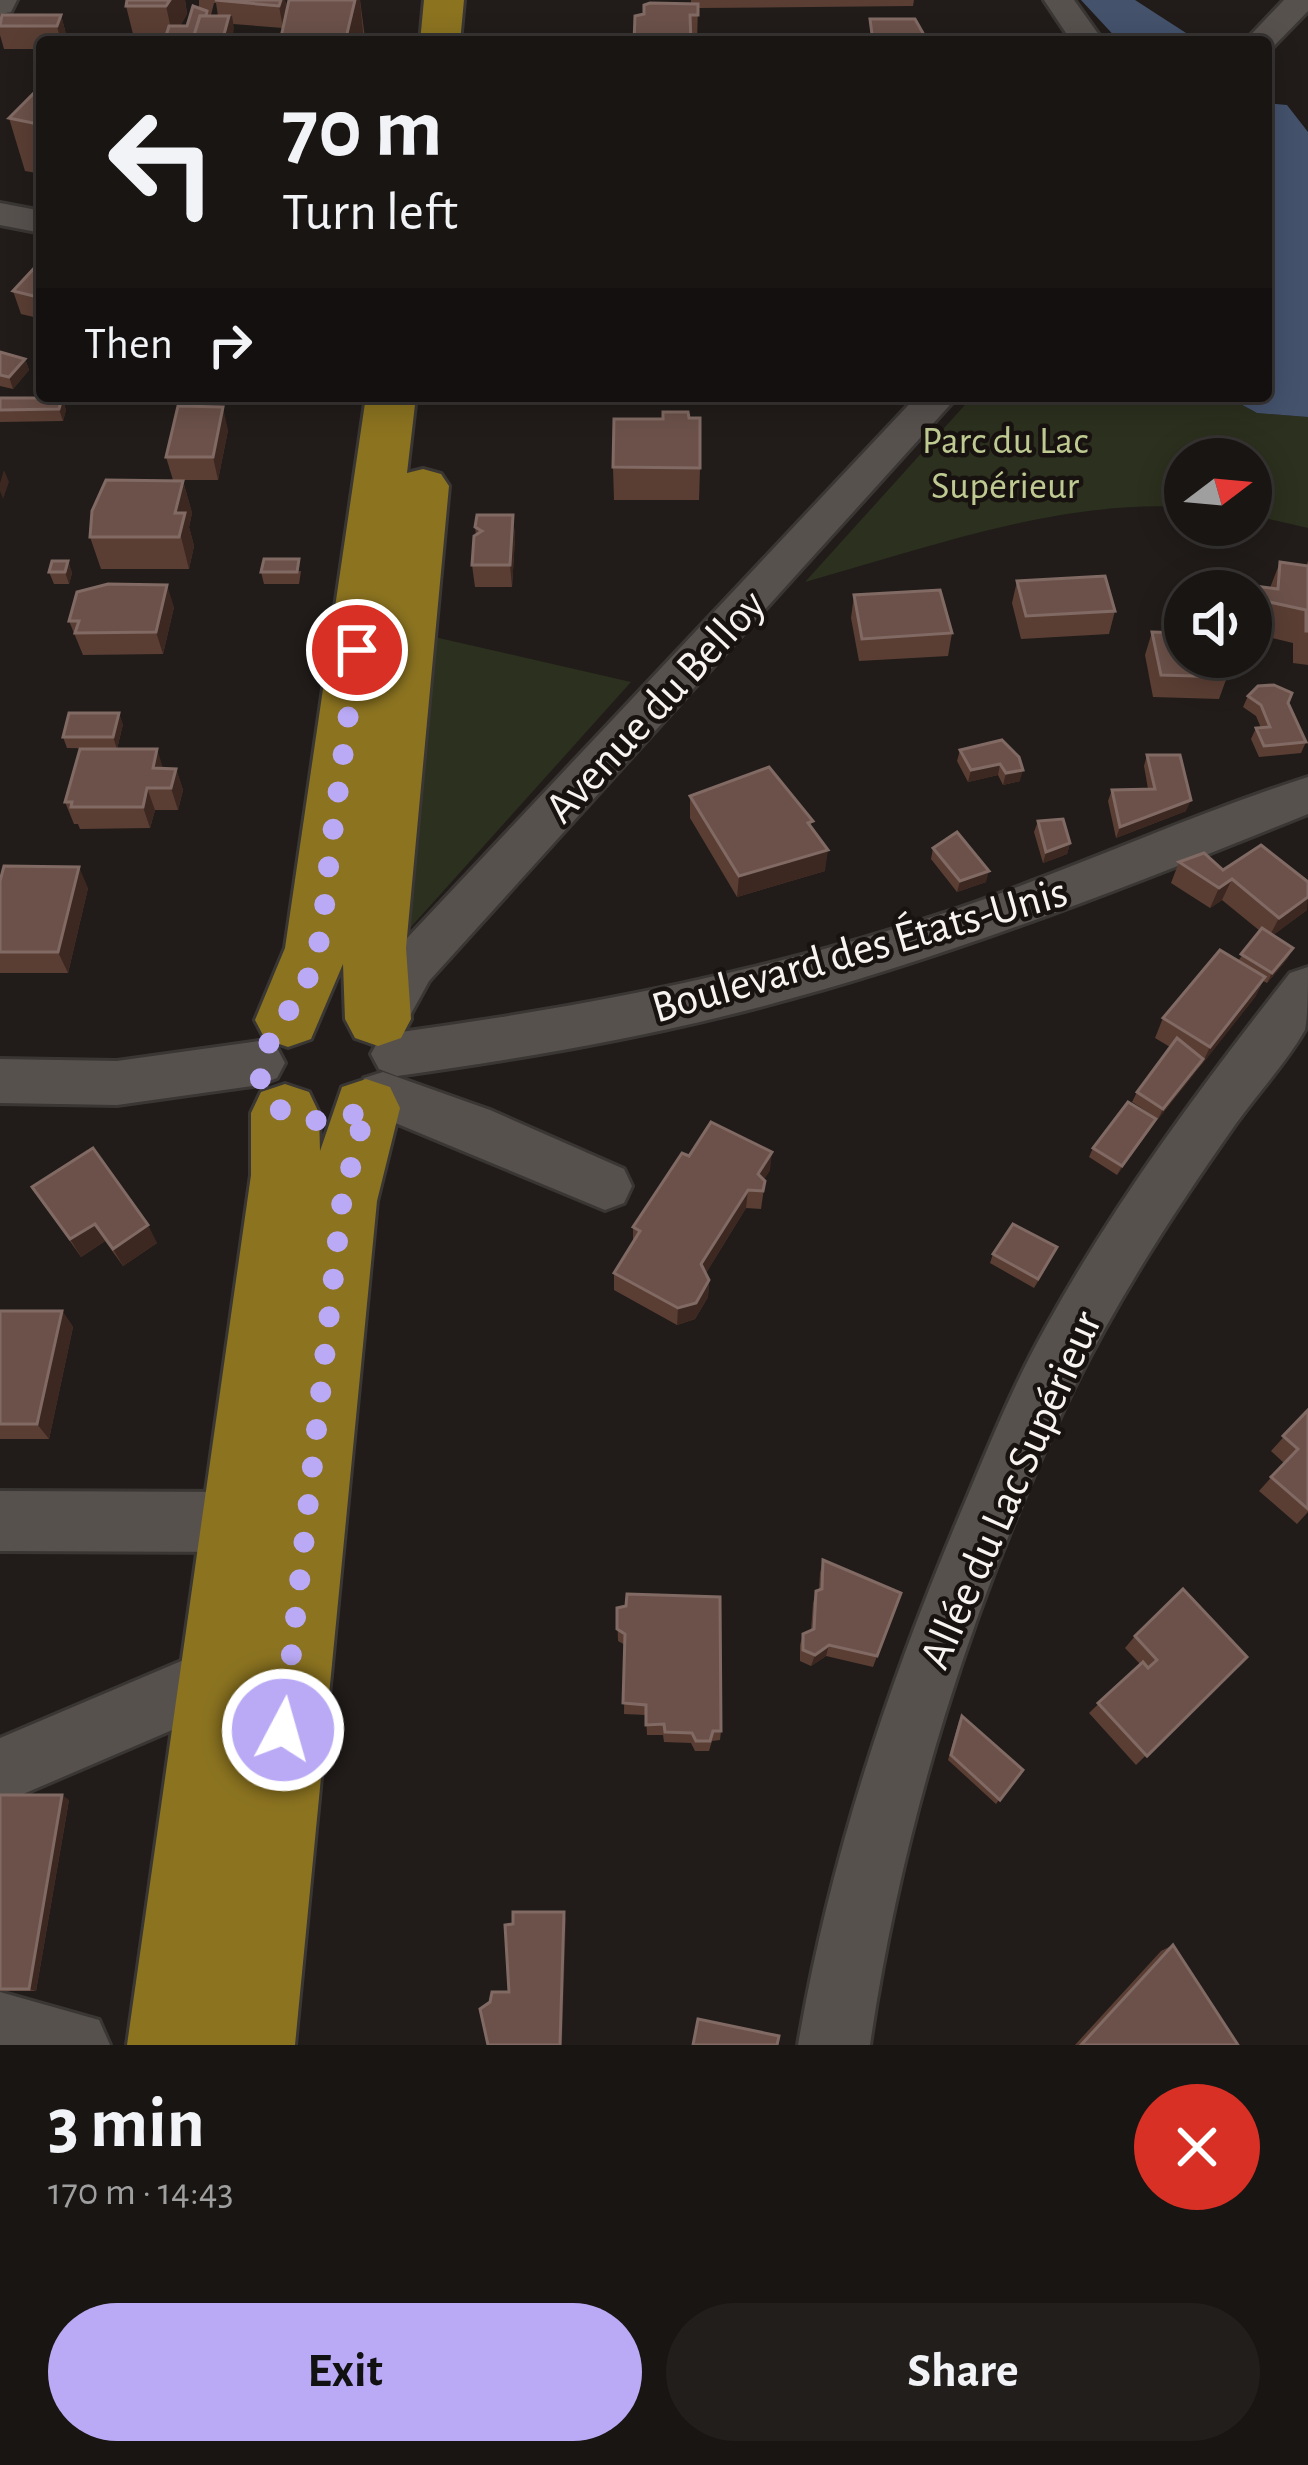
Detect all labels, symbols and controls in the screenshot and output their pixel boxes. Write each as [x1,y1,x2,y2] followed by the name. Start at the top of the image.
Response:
[84,84,240,240] icon: left
[282,88,443,172] text: 70 m
[282,186,458,240] text: Turn left
[197,312,263,378] icon: right
[84,322,173,367] text: Then
[922,422,1088,506] park label: Parc du Lac Supérieur
[1164,438,1272,546] north arrow
[1164,438,1272,678] map controls
[1164,570,1272,678] button: sound
[537,582,774,832] street label: Avenue du Belloy
[306,599,408,701] pin
[324,617,390,683] icon: arrive
[646,866,1073,1031] street label: Boulevard des États-Unis
[912,1304,1111,1676] street label: Allée du Lac Supérieur
[220,1667,346,1793] position arrow
[1134,2084,1260,2210] button: close
[48,2088,205,2160] text: 3 min
[48,2173,234,2212] text: 170 m · 14:43
[48,2303,642,2441] button: Exit
[666,2303,1260,2441] button: Share

